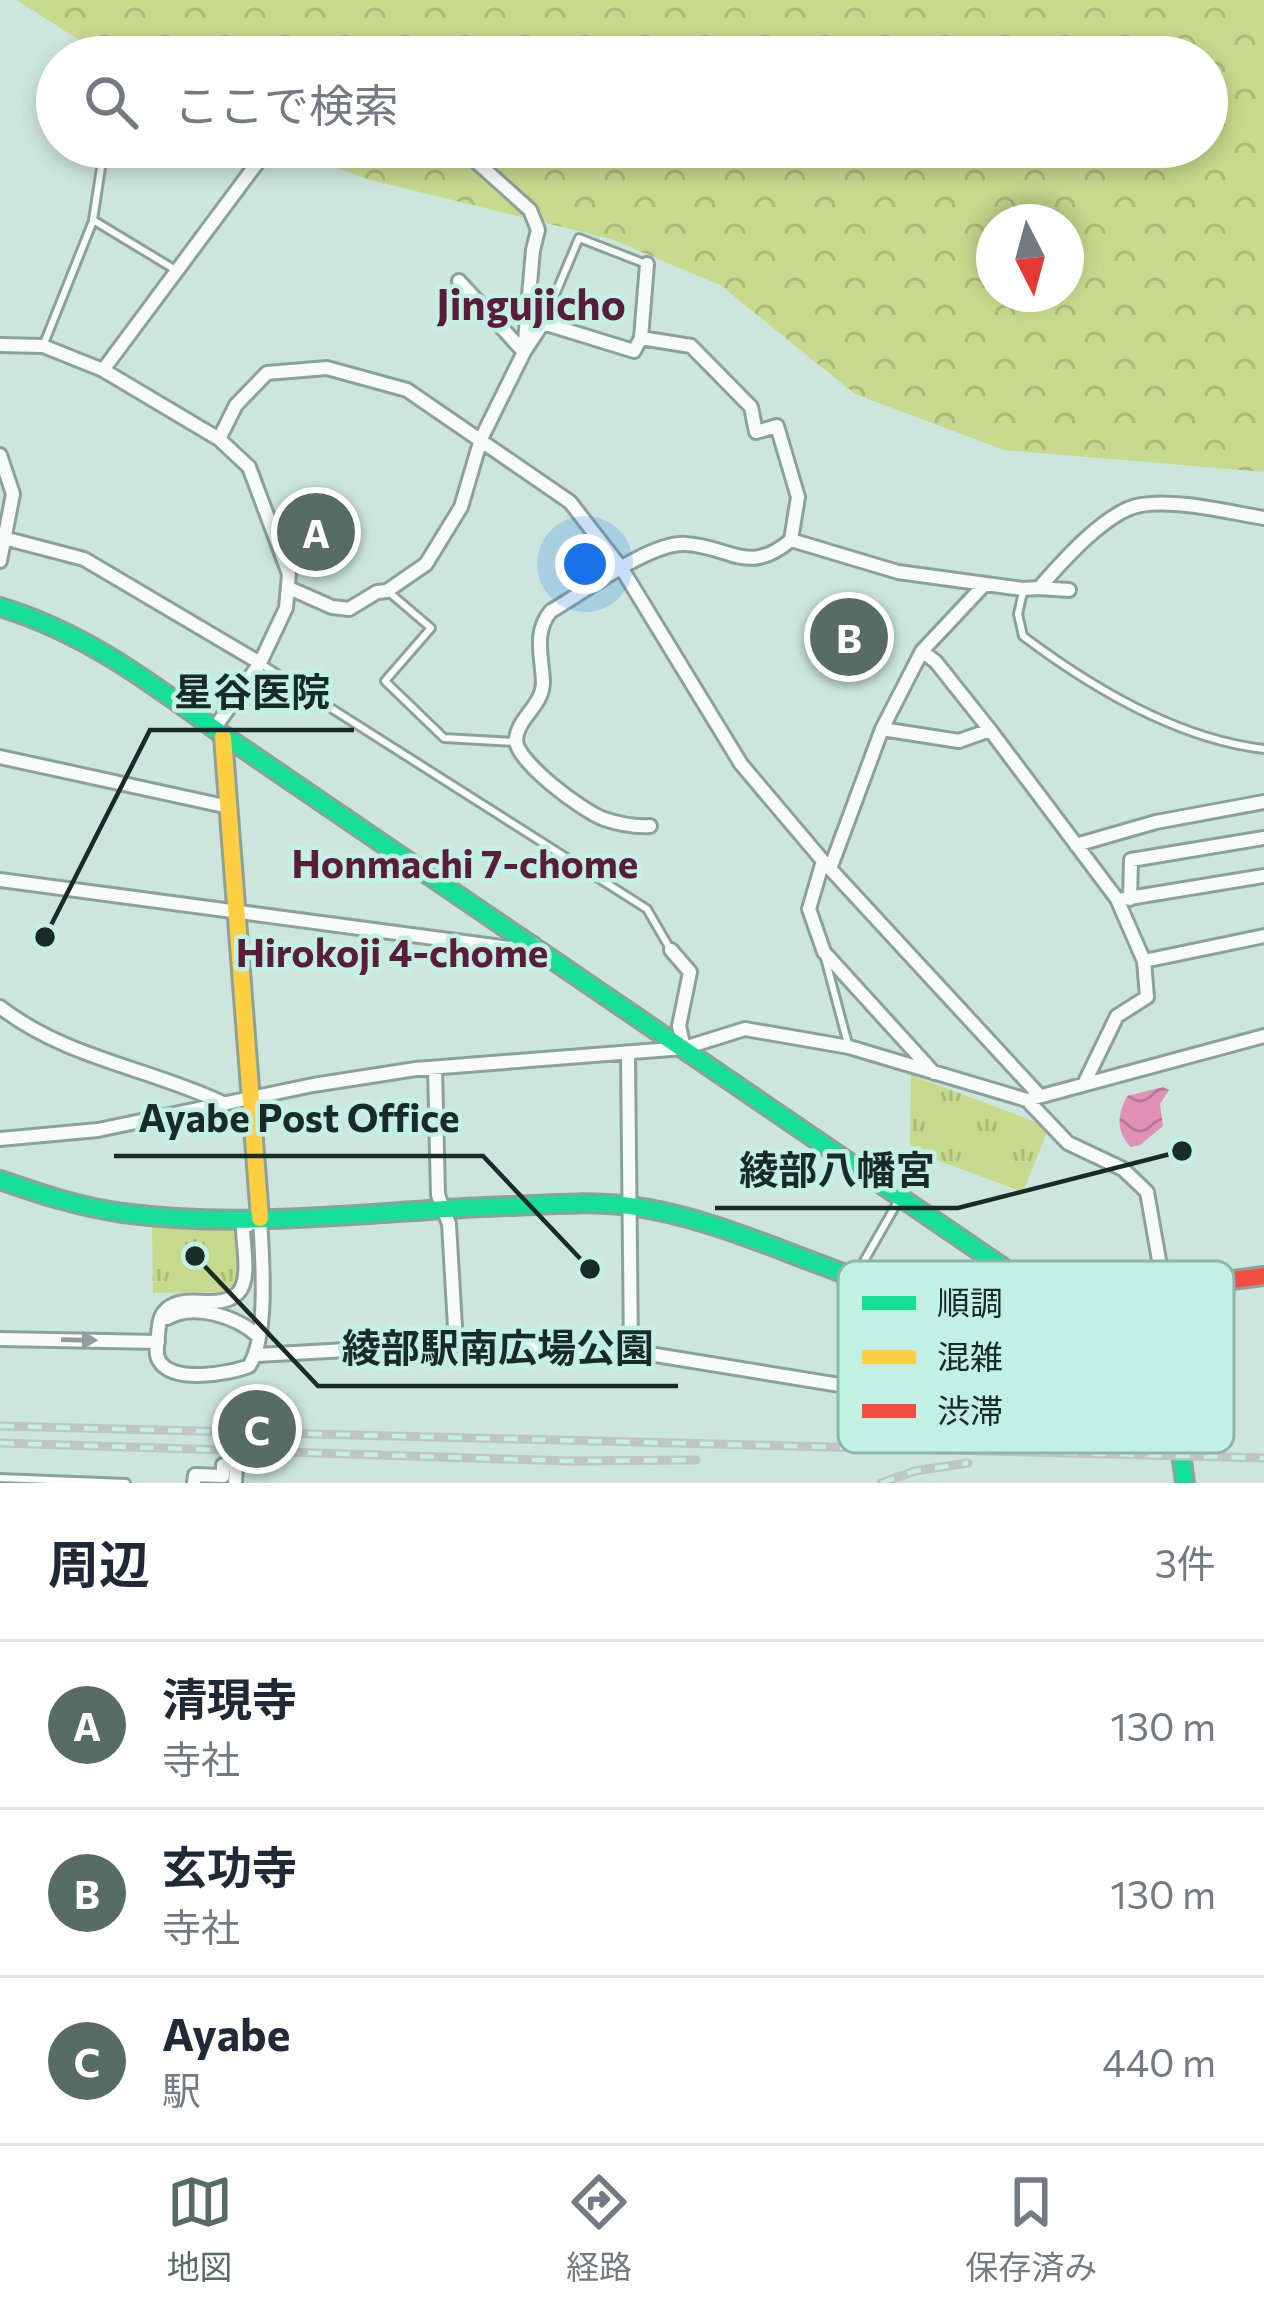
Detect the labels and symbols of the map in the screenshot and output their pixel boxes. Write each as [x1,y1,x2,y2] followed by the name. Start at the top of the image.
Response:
[976,204,1084,312] north arrow
[436,277,626,329] district label: Jingujicho
[277,487,355,577] pin: A
[555,534,615,594] your location
[810,592,888,682] pin: B
[150,655,354,730] callout: 星谷医院
[174,666,330,714] text: 星谷医院
[292,838,638,886] district label: Honmachi 7-chome
[236,927,548,975] district label: Hirokoji 4-chome
[114,1081,483,1156] callout: Ayabe Post Office
[138,1092,460,1140] text: Ayabe Post Office
[715,1133,958,1208] callout: 綾部八幡宮
[739,1144,935,1192] text: 綾部八幡宮
[838,1261,1234,1453] legend
[937,1281,1003,1322] text: 順調
[318,1311,678,1386] callout: 綾部駅南広場公園
[342,1322,654,1370] text: 綾部駅南広場公園
[61,1330,99,1350] one-way arrow
[937,1335,1003,1376] text: 混雑
[218,1384,296,1474] pin: C
[937,1389,1003,1430] text: 渋滞

